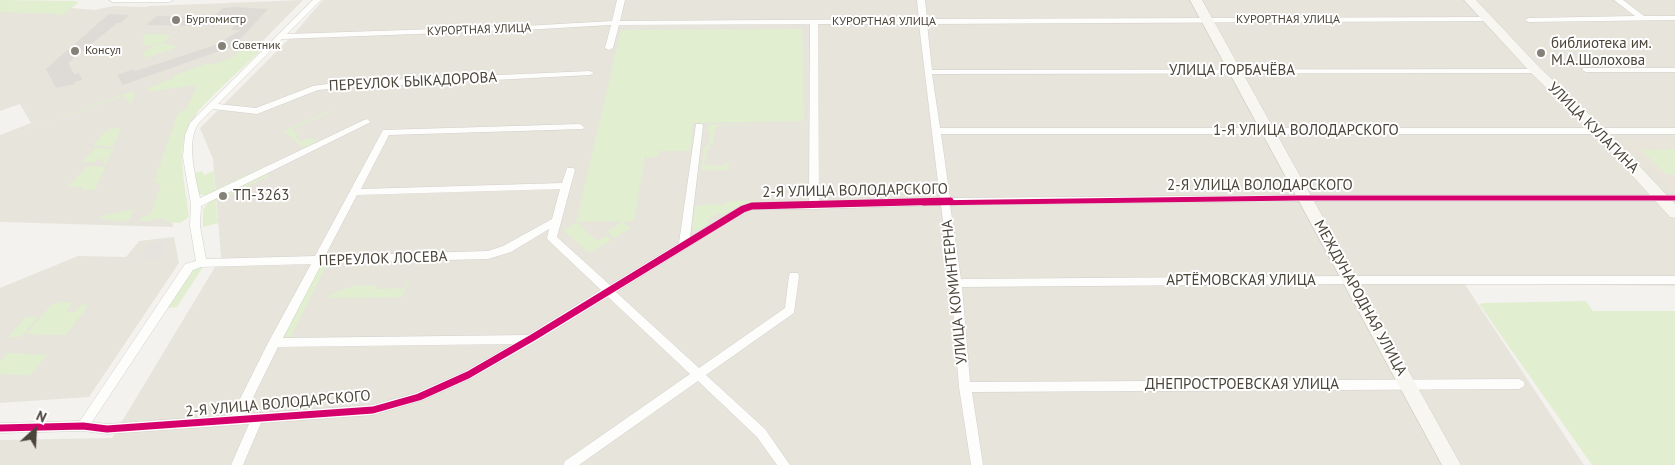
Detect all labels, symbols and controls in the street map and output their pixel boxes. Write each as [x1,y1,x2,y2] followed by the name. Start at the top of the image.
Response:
[186,13,246,27] place label: Бургомистр
[1236,13,1340,27] street label: КУРОРТНАЯ УЛИЦА
[170,14,182,26] marker: Бургомистр
[832,15,936,29] street label: КУРОРТНАЯ УЛИЦА
[427,21,531,39] street label: КУРОРТНАЯ УЛИЦА
[1551,35,1652,70] place label: библиотека им. М.А.Шолохова
[232,39,280,53] place label: Советник
[216,40,228,52] marker: Советник
[85,44,121,58] place label: Консул
[69,45,81,57] marker: Консул
[1535,47,1547,59] marker: библиотека им. М.А.Шолохова
[1169,62,1295,80] street label: УЛИЦА ГОРБАЧЁВА
[328,69,498,95] street label: ПЕРЕУЛОК БЫКАДОРОВА
[1544,79,1642,177] street label: УЛИЦА КУЛАГИНА
[1213,122,1399,140] street label: 1-Я УЛИЦА ВОЛОДАРСКОГО
[1167,177,1353,195] street label: 2-Я УЛИЦА ВОЛОДАРСКОГО
[762,180,948,202] street label: 2-Я УЛИЦА ВОЛОДАРСКОГО
[233,187,289,205] place label: ТП-3263
[217,190,229,202] marker: ТП-3263
[1310,217,1410,379] street label: МЕЖДУНАРОДНАЯ УЛИЦА
[938,219,972,365] street label: УЛИЦА КОМИНТЕРНА
[318,248,448,270] street label: ПЕРЕУЛОК ЛОСЕВА
[1166,272,1316,290] street label: АРТЁМОВСКАЯ УЛИЦА
[1145,376,1339,394] street label: ДНЕПРОСТРОЕВСКАЯ УЛИЦА
[185,387,371,421] street label: 2-Я УЛИЦА ВОЛОДАРСКОГО
[10,405,60,455] north arrow
[33,406,49,427] text: N

